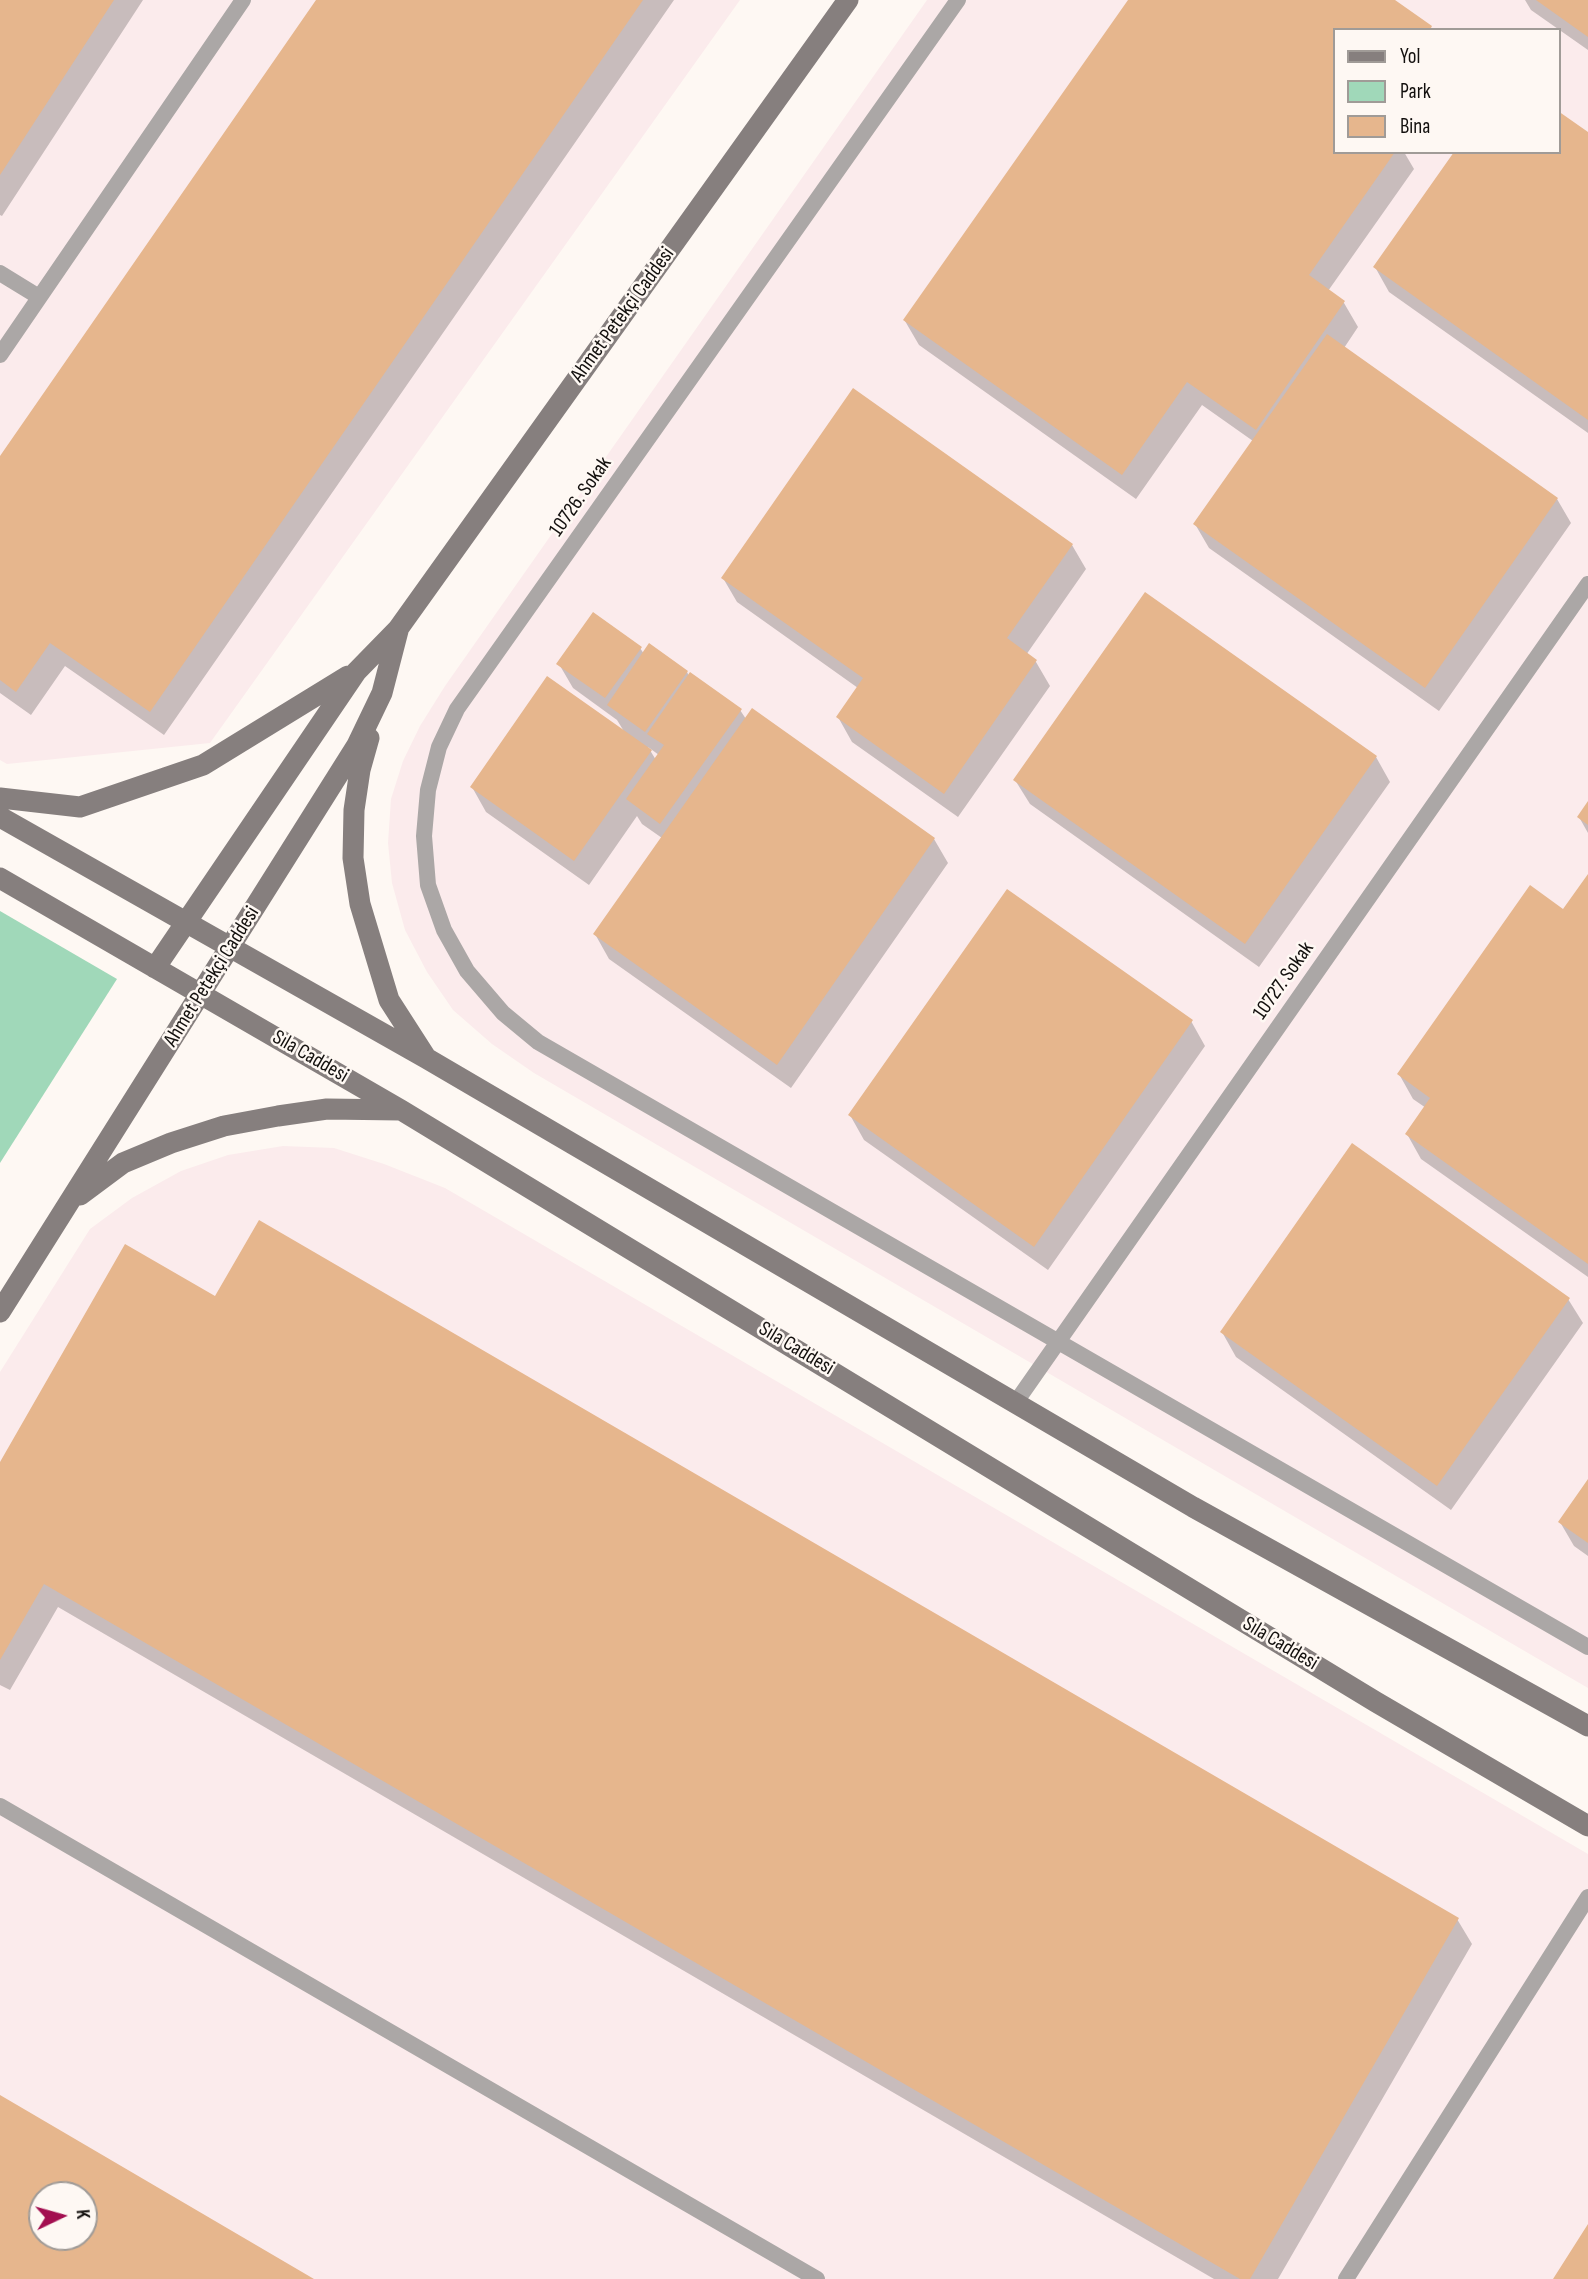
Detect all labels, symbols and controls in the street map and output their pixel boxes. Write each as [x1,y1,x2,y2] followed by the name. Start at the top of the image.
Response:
[1332,28,1560,154] legend
[1400,44,1420,69] text: Yol
[1400,79,1431,104] text: Park
[1400,114,1430,139] text: Bina
[566,243,680,387] street label: Ahmet Petekçi Caddesi
[544,452,618,542] street label: 10726. Sokak
[159,902,265,1052] street label: Ahmet Petekçi Caddesi
[1248,937,1320,1025] street label: 10727. Sokak
[268,1025,352,1089] street label: Sıla Caddesi
[754,1317,838,1381] street label: Sıla Caddesi
[1238,1612,1322,1676] street label: Sıla Caddesi
[28,2181,98,2251] north arrow
[71,2209,94,2220] text: K

